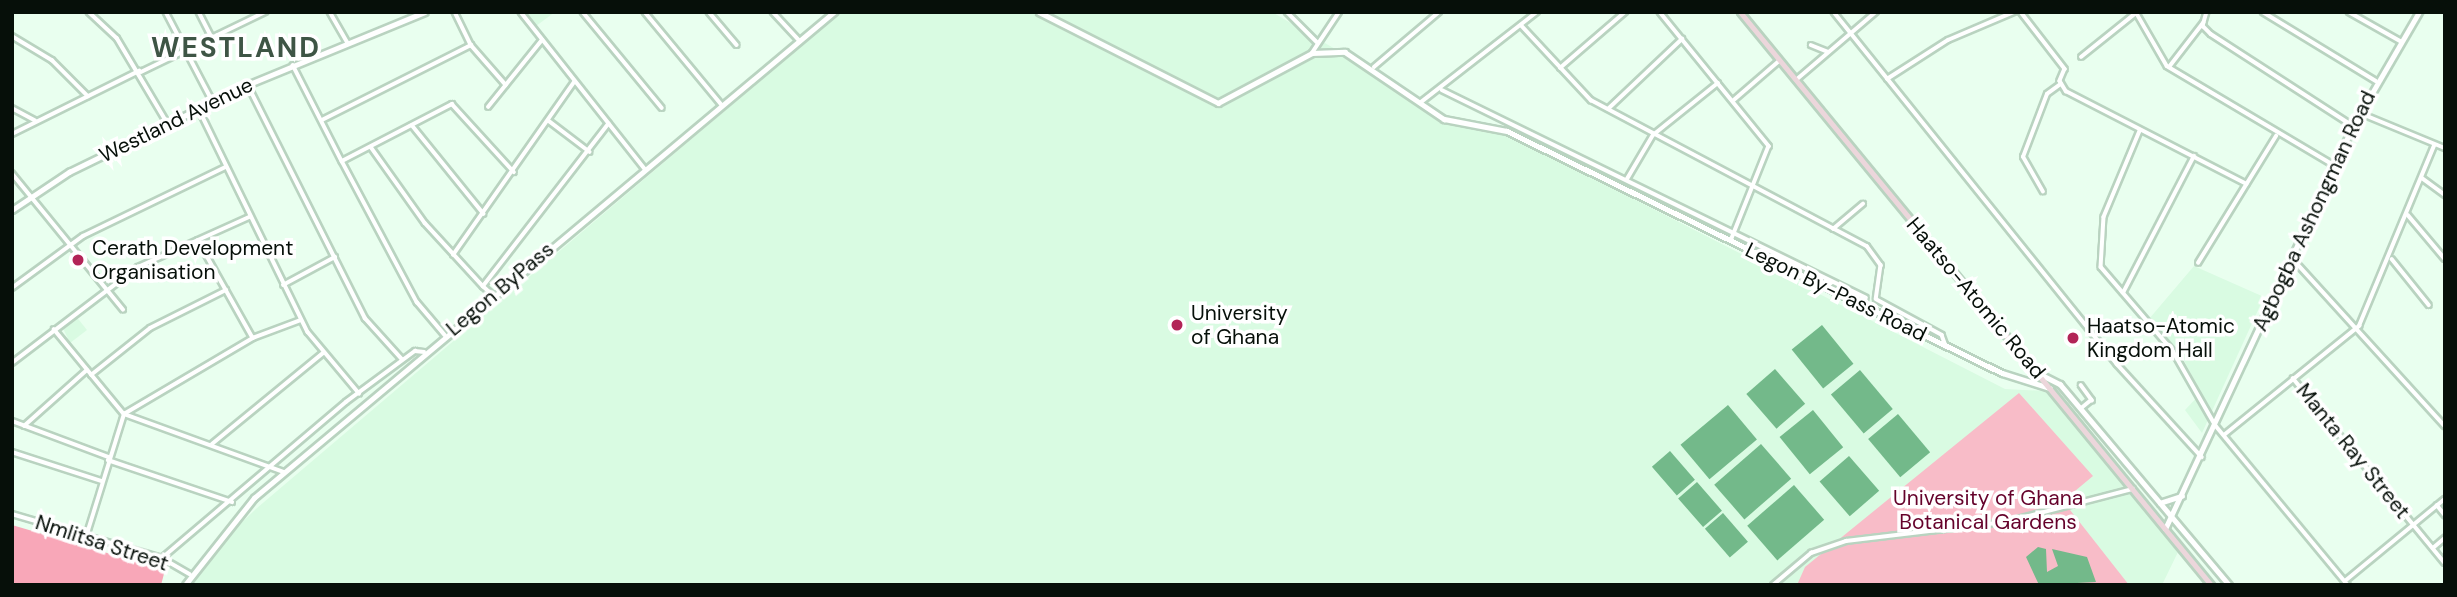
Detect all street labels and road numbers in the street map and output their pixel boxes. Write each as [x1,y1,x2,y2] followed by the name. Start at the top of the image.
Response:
[95,72,257,168] street label: Westland Avenue
[2247,87,2381,335] street label: Agbogba Ashongman Road
[1901,212,2051,384] street label: Haatso-Atomic Road
[441,237,559,341] street label: Legon ByPass
[1741,237,1931,347] street label: Legon By-Pass Road
[2291,378,2415,524] street label: Manta Ray Street
[32,510,172,576] street label: Nmlitsa Street

